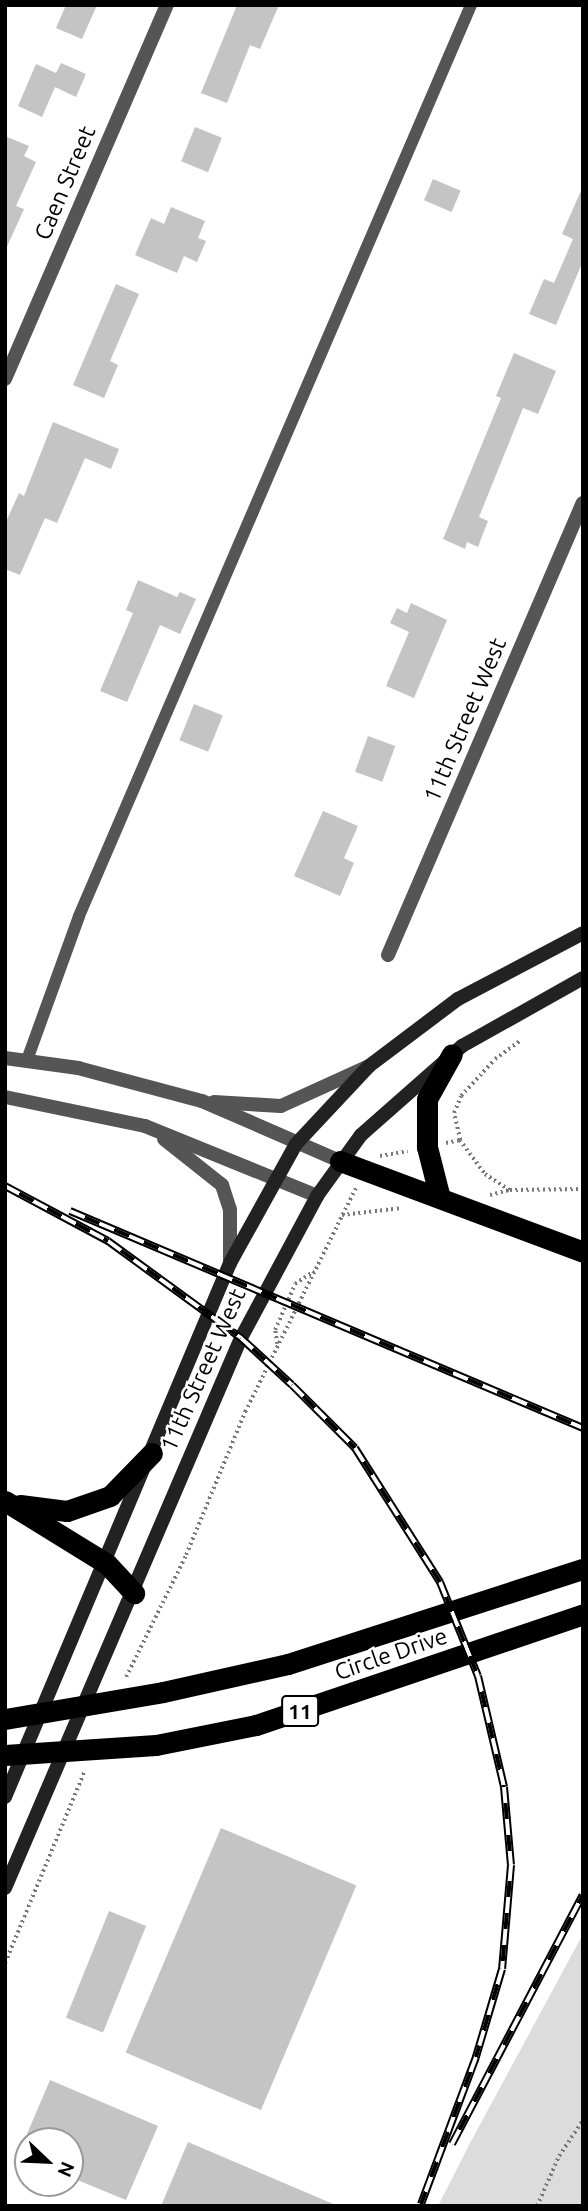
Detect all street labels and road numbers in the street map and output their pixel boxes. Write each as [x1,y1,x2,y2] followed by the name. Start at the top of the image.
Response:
[29,122,101,244] street label: Caen Street
[418,634,512,806] street label: 11th Street West
[155,1284,251,1456] street label: 11th Street West
[331,1622,451,1686] street label: Circle Drive
[281,1694,319,1728] road number: 11

